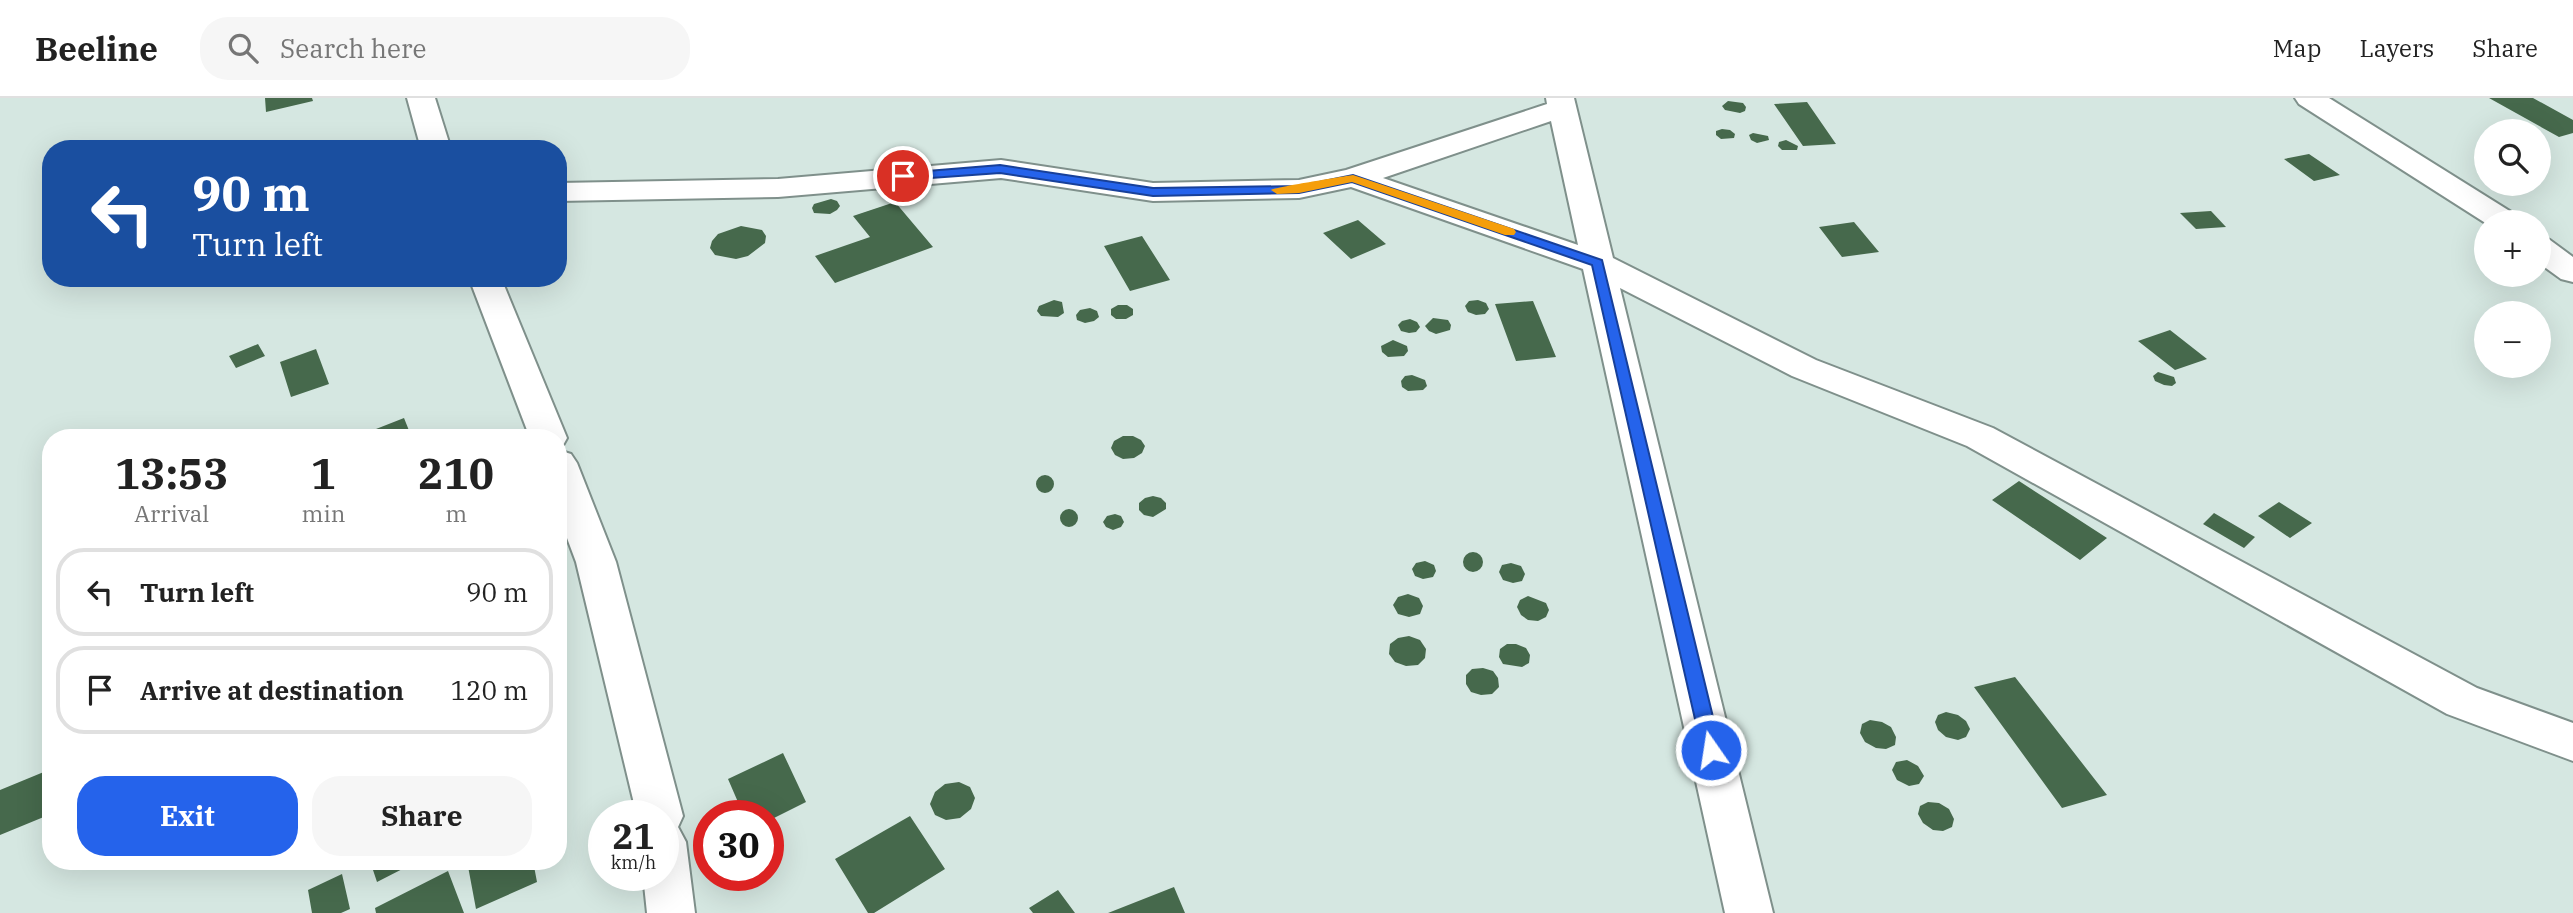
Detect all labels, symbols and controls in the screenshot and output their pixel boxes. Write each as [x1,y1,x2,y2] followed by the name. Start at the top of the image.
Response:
[200,17,690,80] search box
[35,27,158,70] text: Beeline
[224,29,262,67] icon: search
[280,31,426,65] text: Search here
[2273,32,2321,64] text: Map
[2359,32,2434,64] text: Layers
[2472,32,2538,64] text: Share
[2474,119,2551,378] map controls
[2474,119,2551,196] button: search
[873,146,933,206] pin
[884,157,922,195] icon: arrive
[192,161,310,224] text: 90 m
[77,168,168,259] icon: left
[2474,210,2551,287] button: +
[192,223,323,265] text: Turn left
[2474,301,2551,378] button: −
[115,446,229,501] text: 13:53
[311,446,336,501] text: 1
[418,446,494,501] text: 210
[134,498,209,528] text: Arrival
[302,498,345,528] text: min
[445,498,467,528] text: m
[81,573,119,611] icon: left
[140,575,254,609] text: Turn left
[466,575,528,609] text: 90 m
[81,671,119,709] icon: arrive
[140,673,404,707] text: Arrive at destination
[450,673,528,707] text: 120 m
[1674,713,1748,787] position arrow
[77,776,298,856] button: Exit
[312,776,532,856] button: Share
[693,800,784,891] speed limit sign: 30
[612,813,655,859] text: 21
[611,851,656,874] text: km/h

